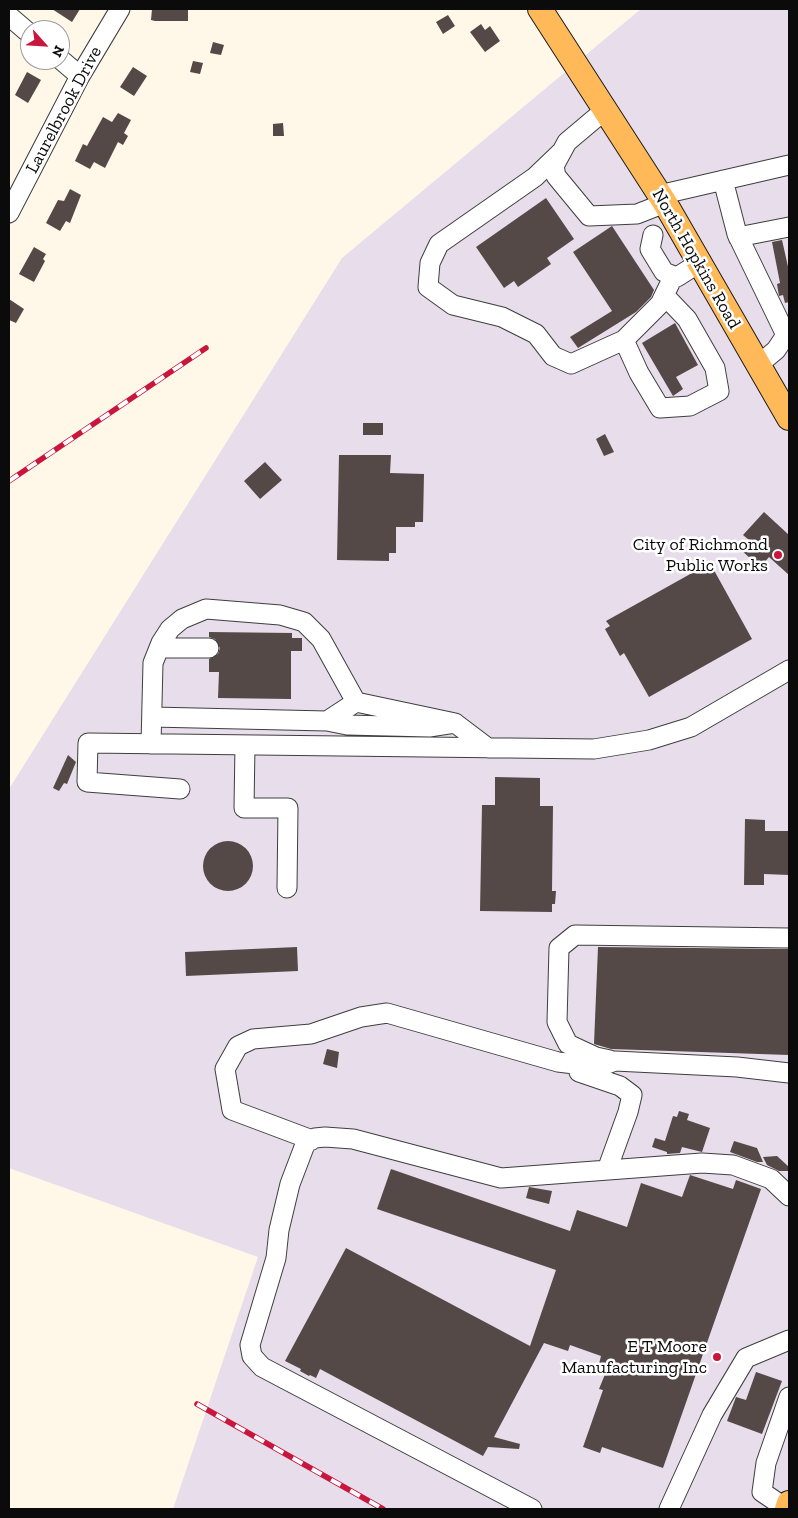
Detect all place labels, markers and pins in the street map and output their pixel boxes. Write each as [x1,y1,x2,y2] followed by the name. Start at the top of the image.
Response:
[633,534,768,576] place label: City of Richmond Public Works
[772,549,784,561] marker: City of Richmond Public Works
[561,1336,707,1378] place label: E T Moore Manufacturing Inc
[711,1351,723,1363] marker: E T Moore Manufacturing Inc

